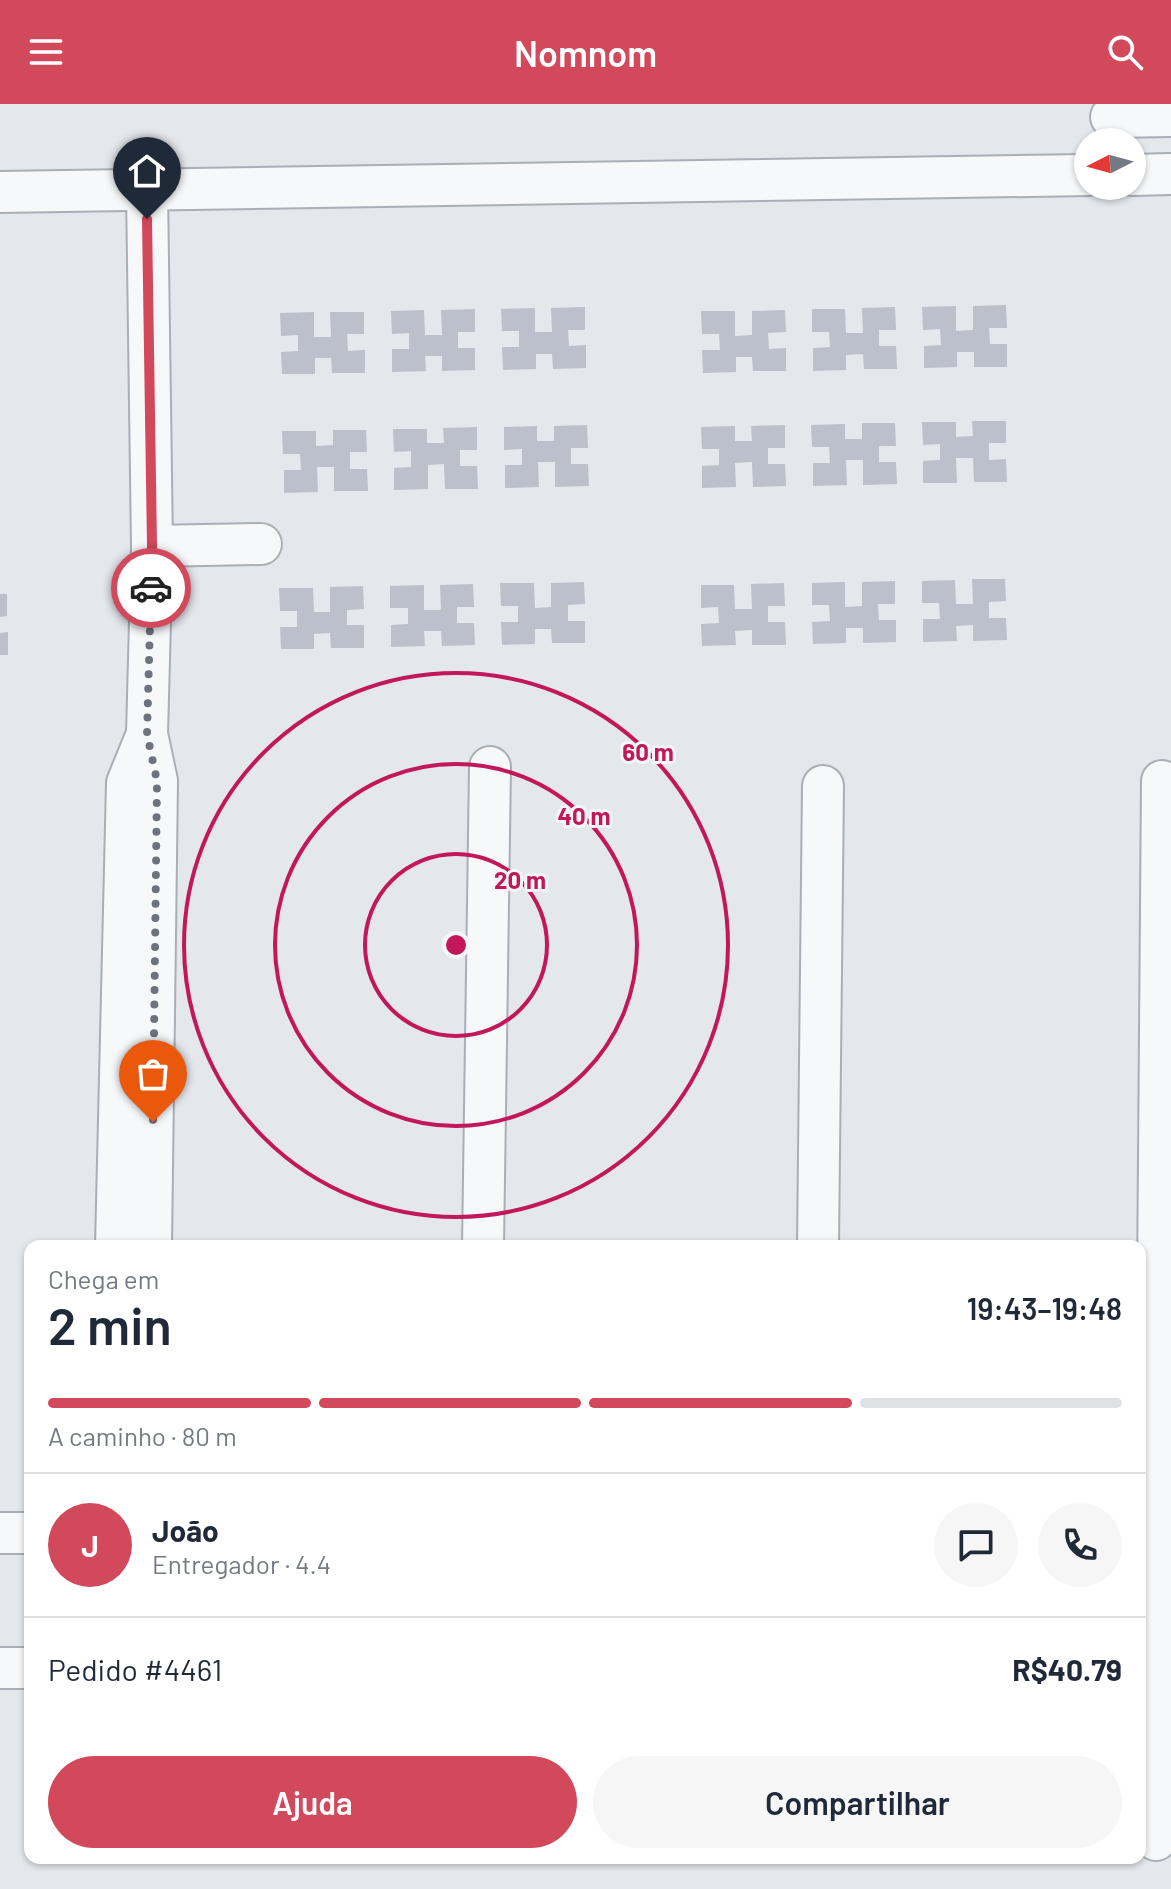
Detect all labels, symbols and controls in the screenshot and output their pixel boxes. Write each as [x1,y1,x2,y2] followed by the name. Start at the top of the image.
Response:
[24,30,68,74] icon: menu
[1103,30,1147,74] icon: search
[514,31,657,74] text: Nomnom
[1074,128,1146,200] north arrow
[1074,128,1146,200] map controls
[113,137,181,219] pin
[125,149,169,193] icon: home
[111,548,191,628] courier
[129,566,173,610] icon: car
[622,737,674,766] text: 60 m
[557,801,611,830] text: 40 m
[494,865,546,894] text: 20 m
[442,931,470,959] centre of rings
[119,1040,187,1122] pin
[131,1052,175,1096] icon: bag
[48,1263,159,1294] text: Chega em
[967,1290,1122,1326] text: 19:43–19:48
[48,1293,172,1355] text: 2 min
[48,1420,237,1451] text: A caminho · 80 m
[934,1503,1018,1587] button: chat
[1038,1503,1122,1587] button: phone
[152,1512,219,1548] text: João
[81,1527,99,1563] text: J
[152,1548,331,1579] text: Entregador · 4.4
[48,1651,222,1687] text: Pedido #4461
[1012,1651,1122,1687] text: R$40.79
[48,1756,577,1848] button: Ajuda
[593,1756,1122,1848] button: Compartilhar

